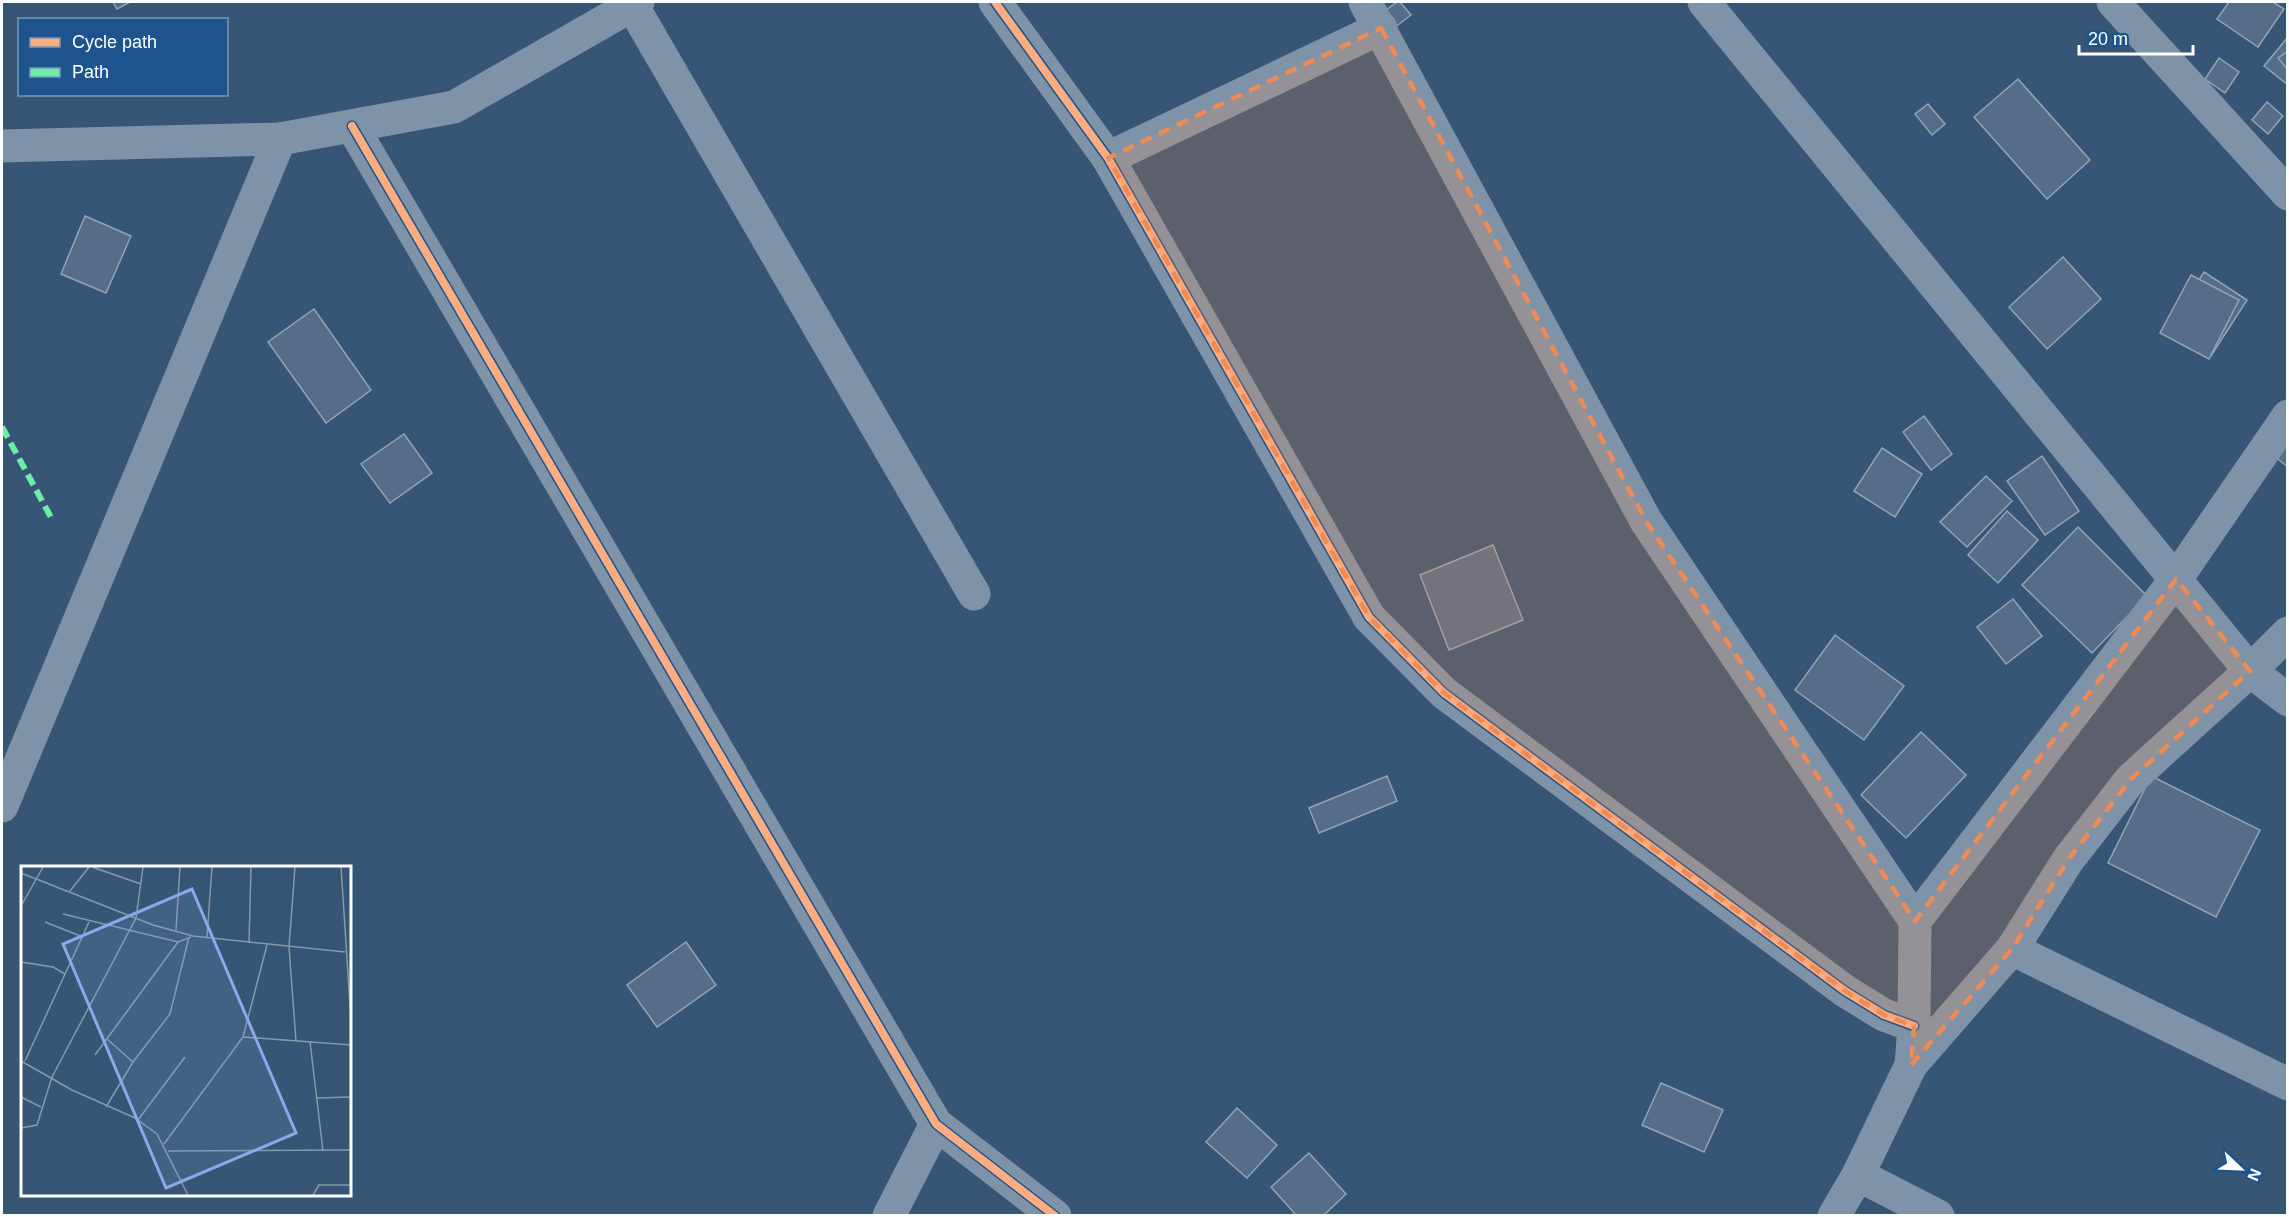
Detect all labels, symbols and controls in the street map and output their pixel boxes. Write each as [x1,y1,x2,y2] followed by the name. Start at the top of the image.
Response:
[18,18,228,96] legend
[2079,18,2193,56] scale bar
[2088,29,2128,49] text: 20 m
[72,32,157,52] text: Cycle path
[72,62,109,82] text: Path
[21,866,351,1196] inset map
[2211,1139,2271,1199] north arrow
[2244,1166,2264,1183] text: N

